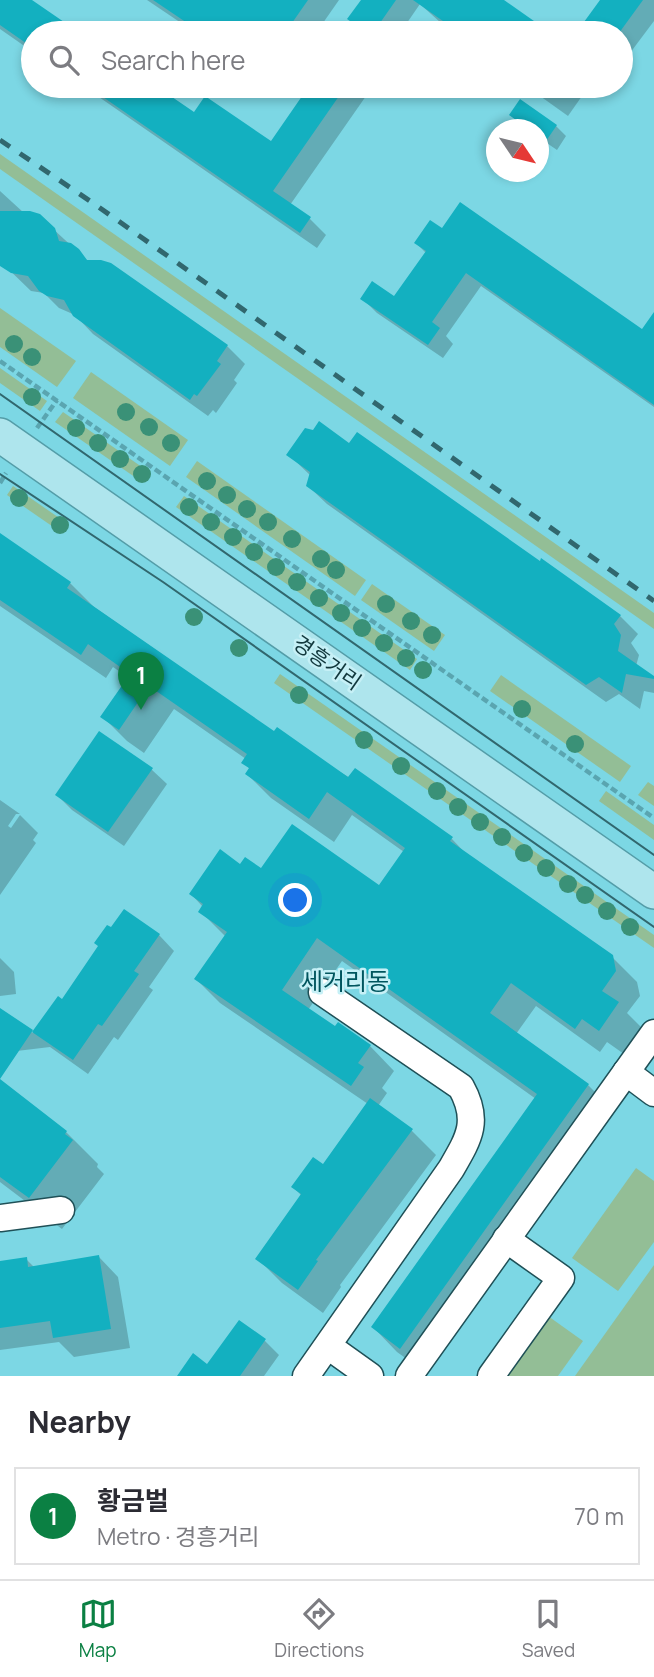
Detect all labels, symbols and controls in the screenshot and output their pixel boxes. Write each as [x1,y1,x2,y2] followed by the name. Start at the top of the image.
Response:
[21,21,633,98] search box
[45,41,83,79] icon: search
[101,42,246,78] text: Search here
[486,119,549,182] north arrow
[288,629,367,696] street label: 경흥거리
[118,652,164,710] pin: 1
[278,883,312,917] your location
[301,964,389,997] district label: 세거리동
[28,1401,131,1442] text: Nearby
[97,1482,169,1518] text: 황금벌
[48,1500,58,1532] text: 1
[574,1500,624,1532] text: 70 m
[97,1520,260,1552] text: Metro · 경흥거리
[79,1595,117,1663] tab: Map
[274,1595,364,1663] tab: Directions
[522,1595,575,1663] tab: Saved

